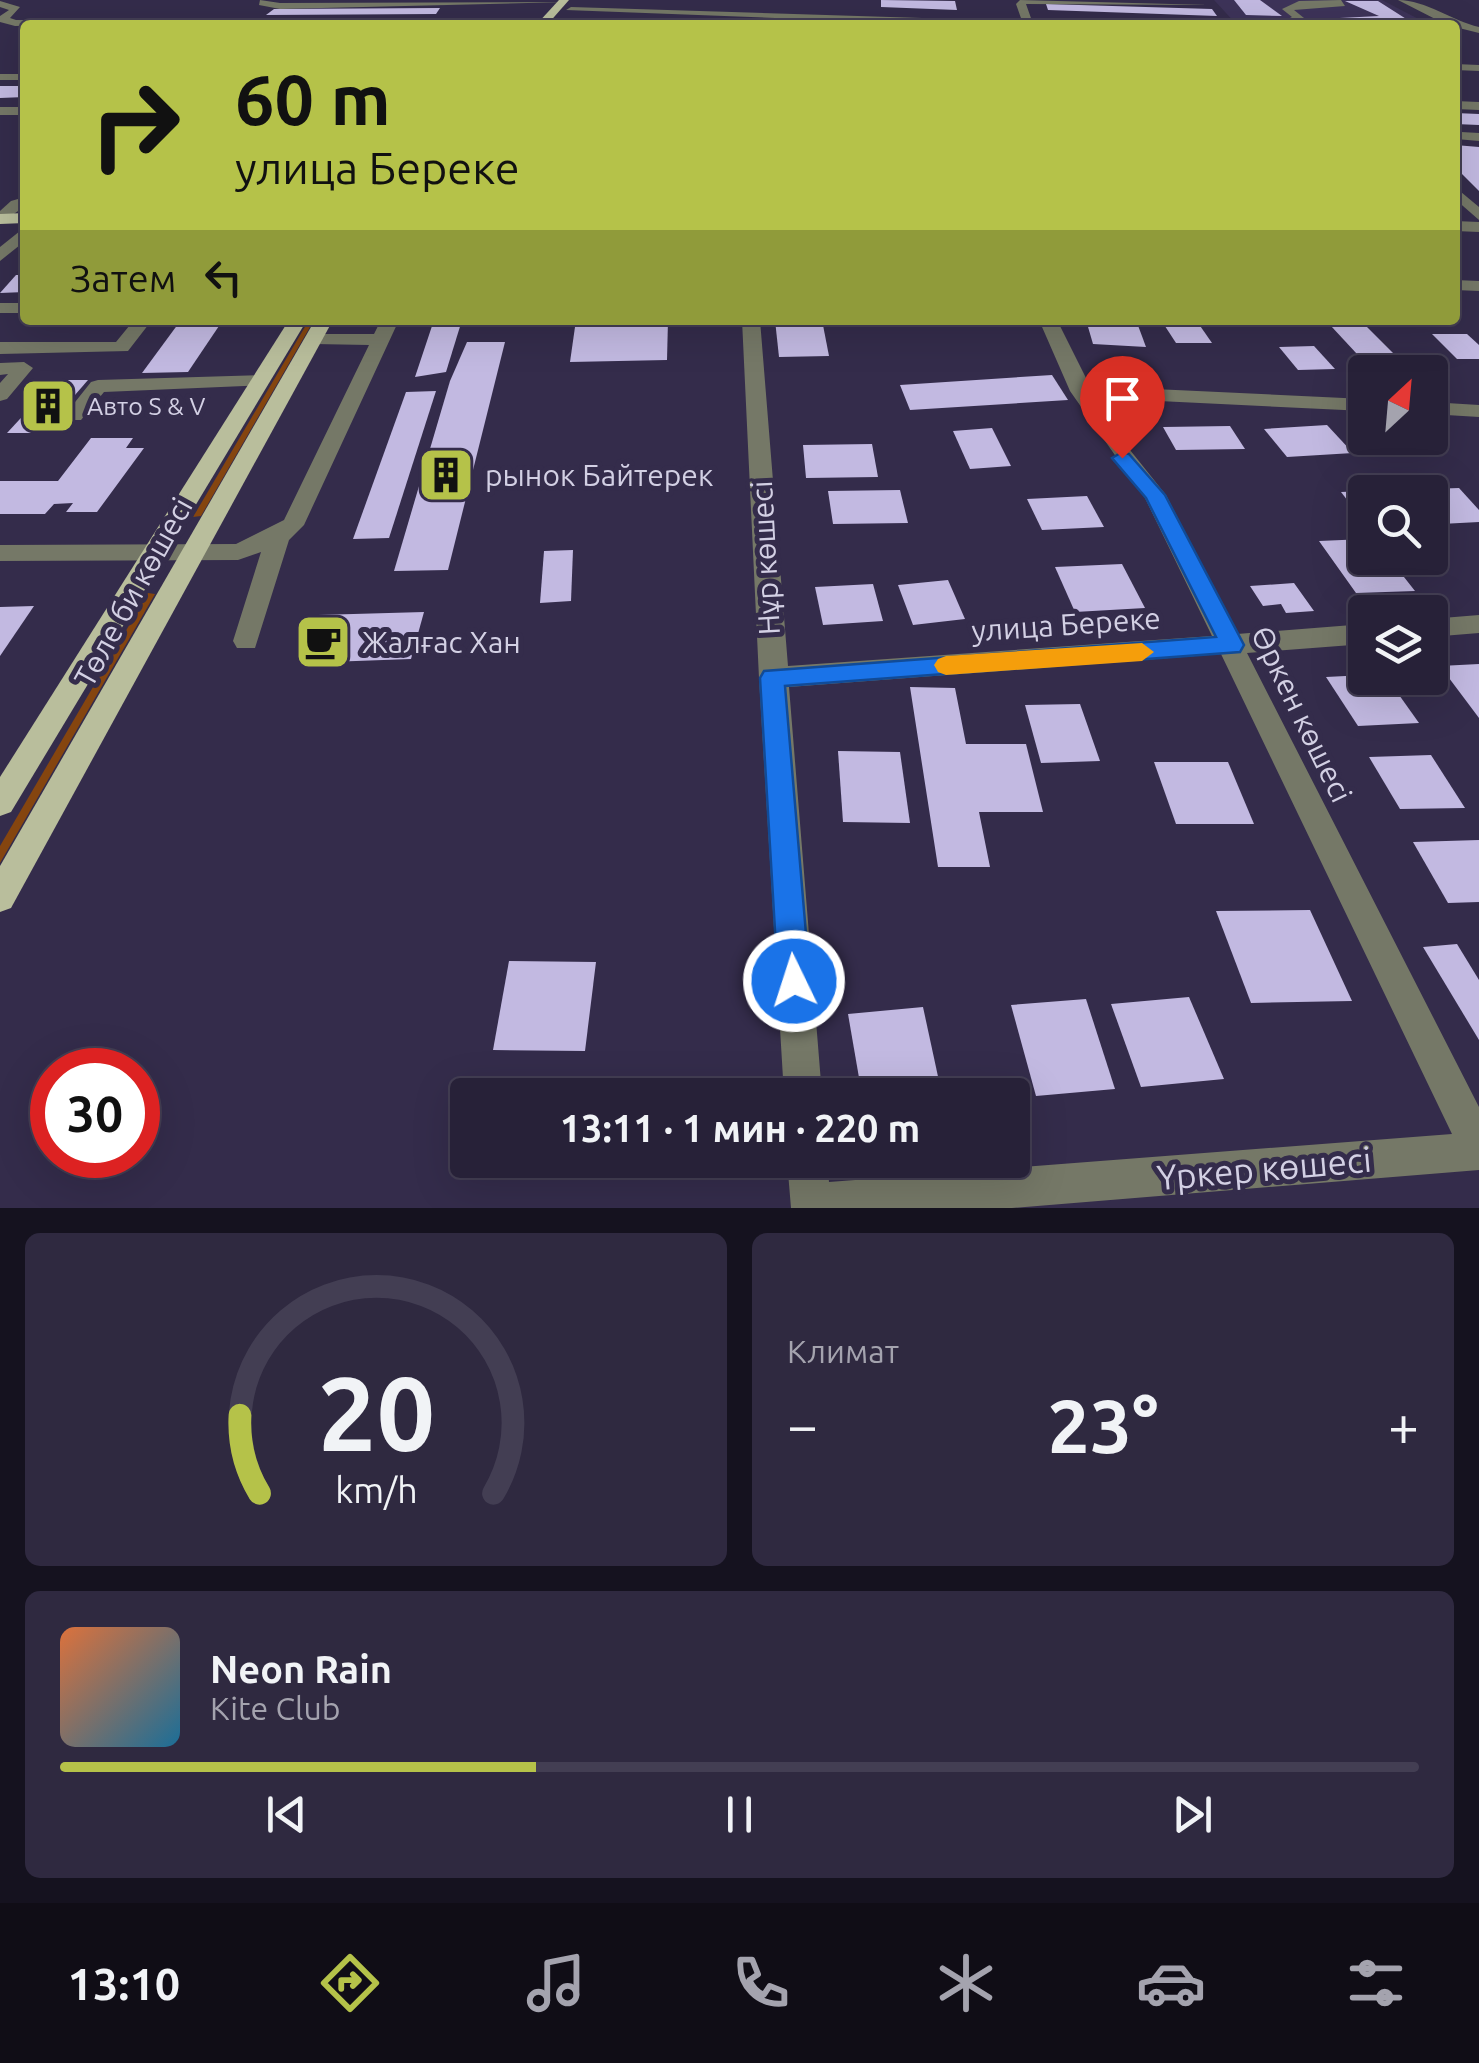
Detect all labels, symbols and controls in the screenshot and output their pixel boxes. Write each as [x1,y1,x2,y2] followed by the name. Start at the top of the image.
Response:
[70,60,200,190] icon: right
[235,60,391,138] text: 60 m
[235,142,520,193] text: улица Береке
[196,250,251,305] icon: left
[70,257,176,299] text: Затем
[1348,355,1448,455] north arrow
[1348,355,1448,695] map controls
[1080,356,1165,459] pin
[1095,371,1150,426] icon: arrive
[18,376,78,436] building icon: Авто S & V
[87,392,205,420] place label: Авто S & V
[416,445,476,505] building icon: рынок Байтерек
[485,458,713,492] place label: рынок Байтерек
[1348,475,1448,575] button: search
[744,480,786,636] street label: Нұр көшесі
[67,492,199,692] street label: Төле би көшесі
[1348,595,1448,695] button: layers
[970,600,1162,648] street label: улица Береке
[293,612,353,672] cafe icon: Жалғас Хан
[1245,621,1359,807] street label: Өркен көшесі
[362,625,521,659] place label: Жалғас Хан
[742,929,846,1033] position arrow
[30,1048,160,1178] speed limit sign: 30
[560,1107,920,1149] text: 13:11 · 1 мин · 220 m
[1155,1139,1373,1197] street label: Үркер көшесі
[787,1333,899,1369] text: Климат
[317,1354,435,1471] text: 20
[1047,1383,1159,1467] text: 23°
[787,1394,818,1455] text: −
[1388,1394,1419,1455] text: +
[335,1470,417,1510] text: km/h
[210,1648,392,1690] text: Neon Rain
[210,1690,340,1726] text: Kite Club
[259,1787,314,1842] icon: previous
[712,1787,767,1842] icon: pause
[1165,1787,1220,1842] icon: next
[315,1948,385,2018] icon: directions
[521,1948,591,2018] icon: music
[726,1948,796,2018] icon: phone
[931,1948,1001,2018] icon: climate
[1136,1948,1206,2018] icon: car
[1341,1948,1411,2018] icon: filters
[68,1958,180,2009] text: 13:10

